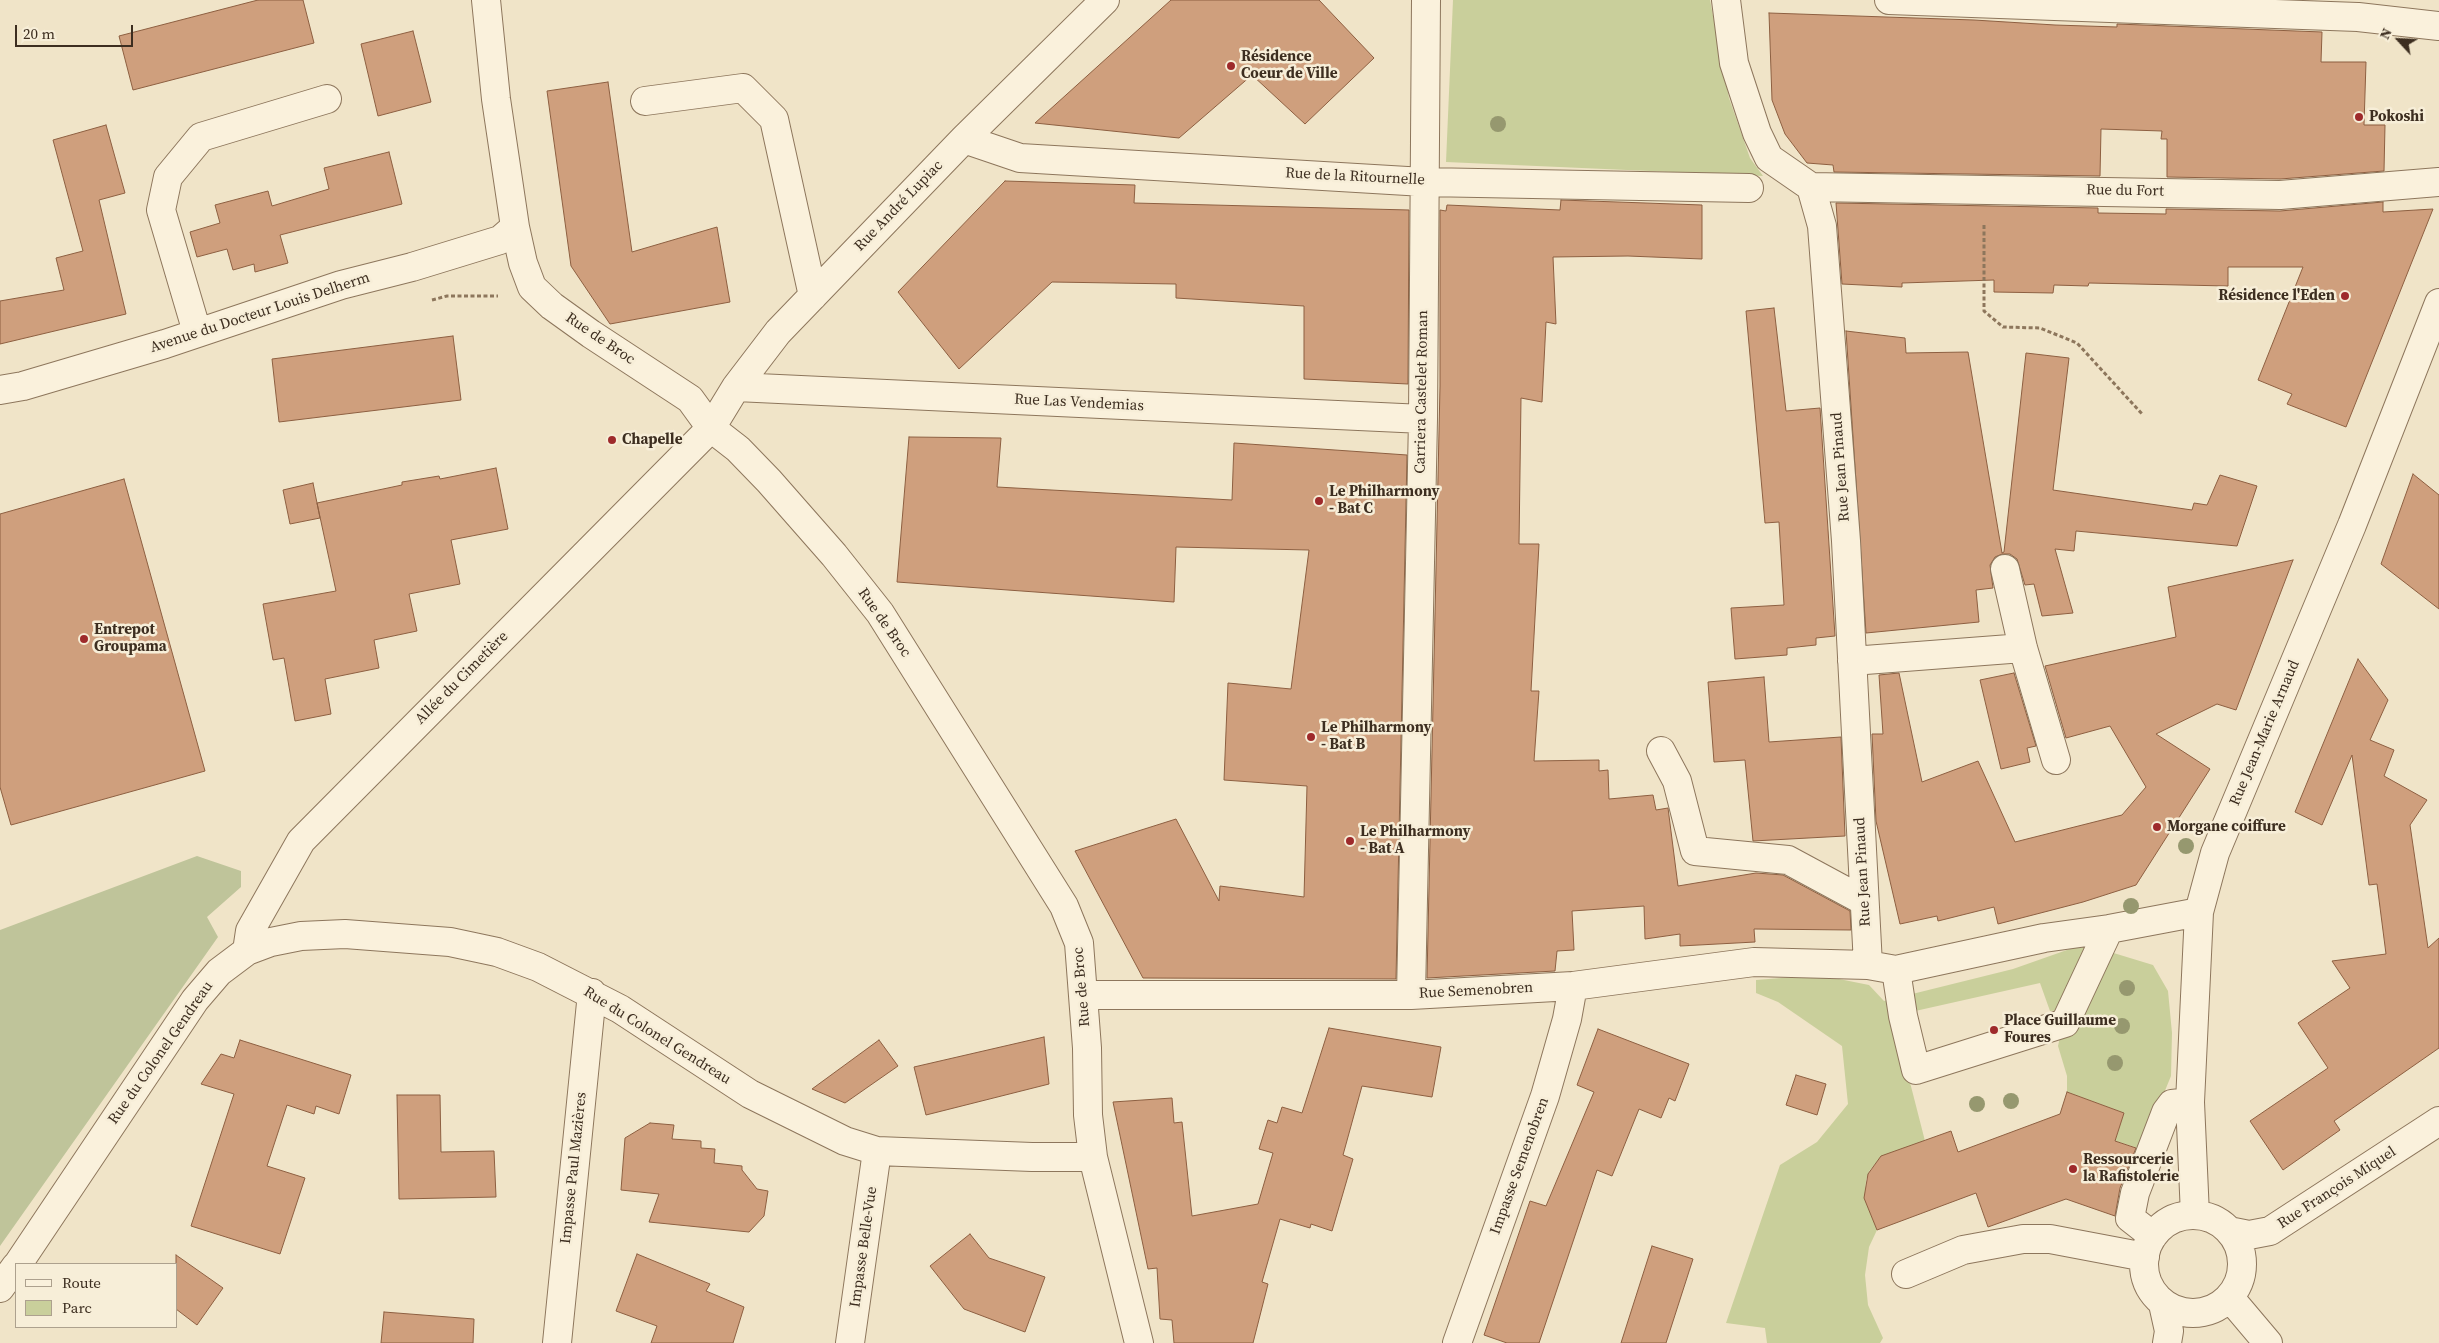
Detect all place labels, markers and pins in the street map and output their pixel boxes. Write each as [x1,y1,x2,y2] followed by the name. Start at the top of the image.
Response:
[1241,48,1338,83] place label: Résidence Coeur de Ville
[1225,60,1237,72] marker: Résidence Coeur de Ville
[2369,108,2424,126] place label: Pokoshi
[2353,111,2365,123] marker: Pokoshi
[2218,287,2335,305] place label: Résidence l'Eden
[2339,290,2351,302] marker: Résidence l'Eden
[622,431,682,449] place label: Chapelle
[606,434,618,446] marker: Chapelle
[1329,483,1439,518] place label: Le Philharmony - Bat C
[1313,495,1325,507] marker: Le Philharmony - Bat C
[94,621,167,656] place label: Entrepot Groupama
[78,633,90,645] marker: Entrepot Groupama
[1321,719,1431,754] place label: Le Philharmony - Bat B
[1305,731,1317,743] marker: Le Philharmony - Bat B
[2167,818,2286,836] place label: Morgane coiffure
[2151,821,2163,833] marker: Morgane coiffure
[1360,823,1470,858] place label: Le Philharmony - Bat A
[1344,835,1356,847] marker: Le Philharmony - Bat A
[2004,1012,2116,1047] place label: Place Guillaume Foures
[1988,1024,2000,1036] marker: Place Guillaume Foures
[2083,1151,2179,1186] place label: Ressourcerie la Rafistolerie
[2067,1163,2079,1175] marker: Ressourcerie la Rafistolerie

